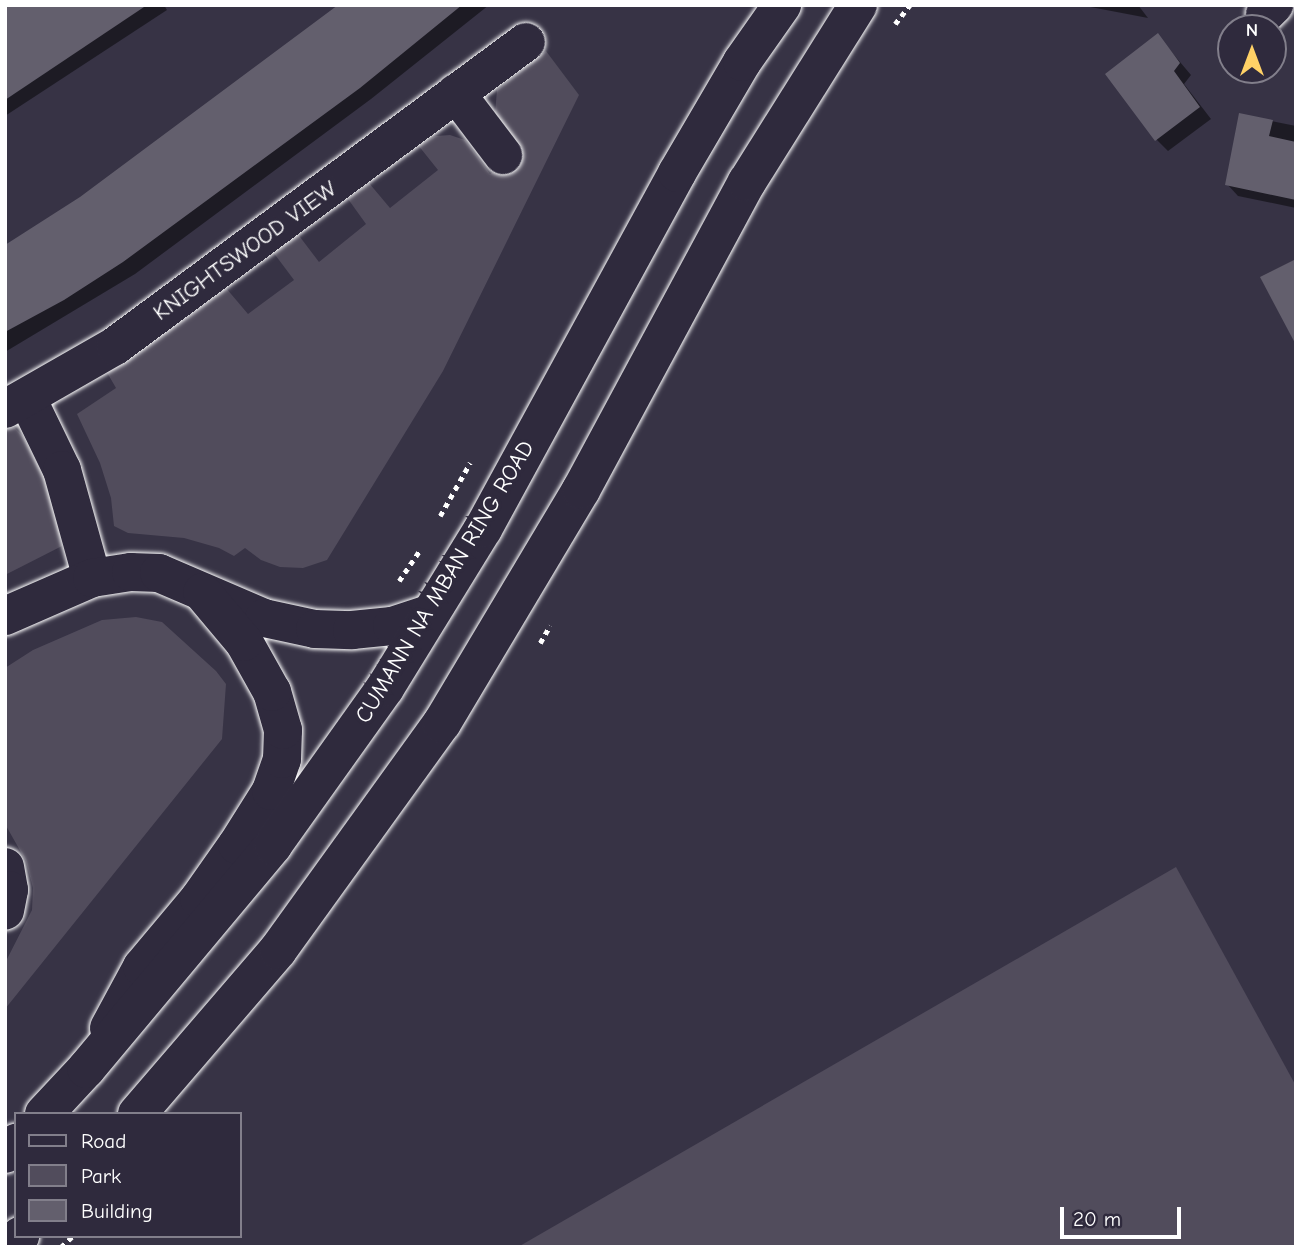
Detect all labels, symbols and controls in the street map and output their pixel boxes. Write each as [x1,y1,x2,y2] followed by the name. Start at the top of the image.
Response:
[1217,14,1287,84] north arrow
[1246,19,1258,41] text: N
[148,175,342,327] street label: KNIGHTSWOOD VIEW
[350,436,540,728] street label: CUMANN NA MBAN RING ROAD
[14,1112,242,1238] legend
[81,1129,126,1153] text: Road
[81,1164,121,1188] text: Park
[1063,1192,1184,1236] scale bar
[81,1199,153,1223] text: Building
[1073,1207,1121,1231] text: 20 m

